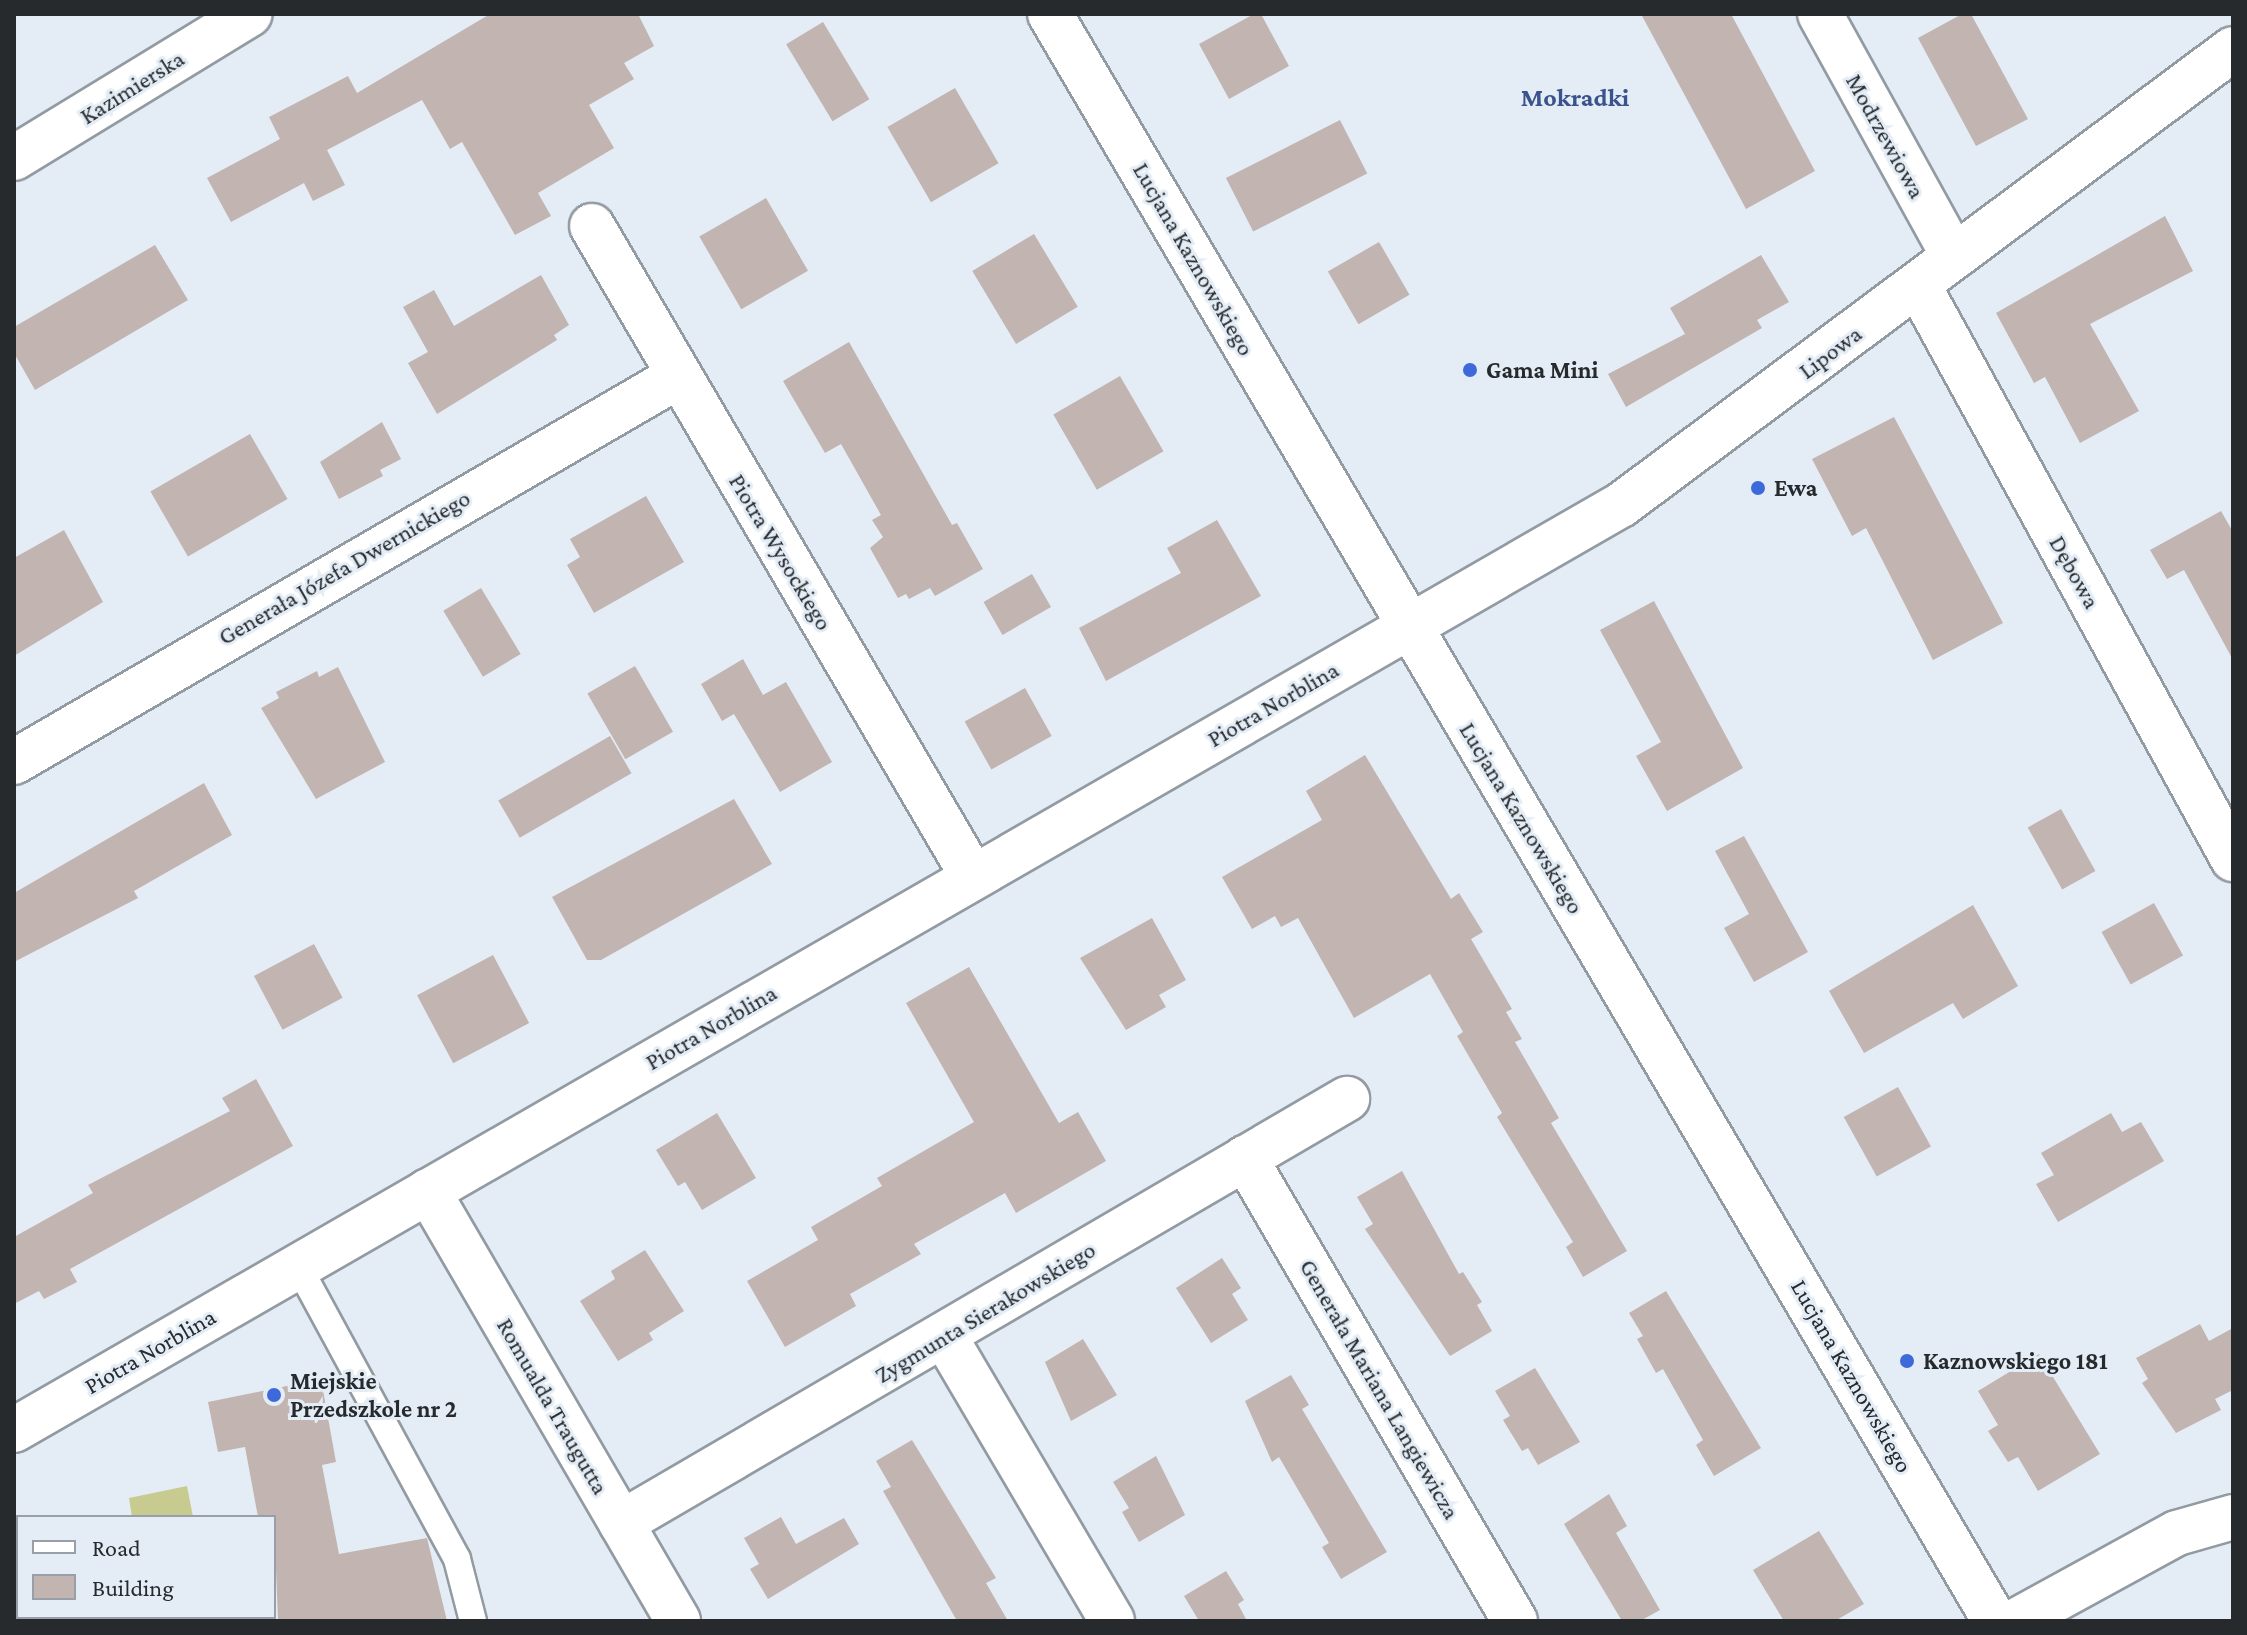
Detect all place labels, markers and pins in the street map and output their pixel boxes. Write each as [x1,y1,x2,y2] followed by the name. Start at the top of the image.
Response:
[1486,356,1598,384] place label: Gama Mini
[1461,361,1479,379] marker: Gama Mini
[1774,474,1818,502] place label: Ewa
[1749,479,1767,497] marker: Ewa
[1923,1347,2108,1375] place label: Kaznowskiego 181
[1898,1352,1916,1370] marker: Kaznowskiego 181
[290,1367,457,1423] place label: Miejskie Przedszkole nr 2
[265,1386,283,1404] marker: Miejskie Przedszkole nr 2

